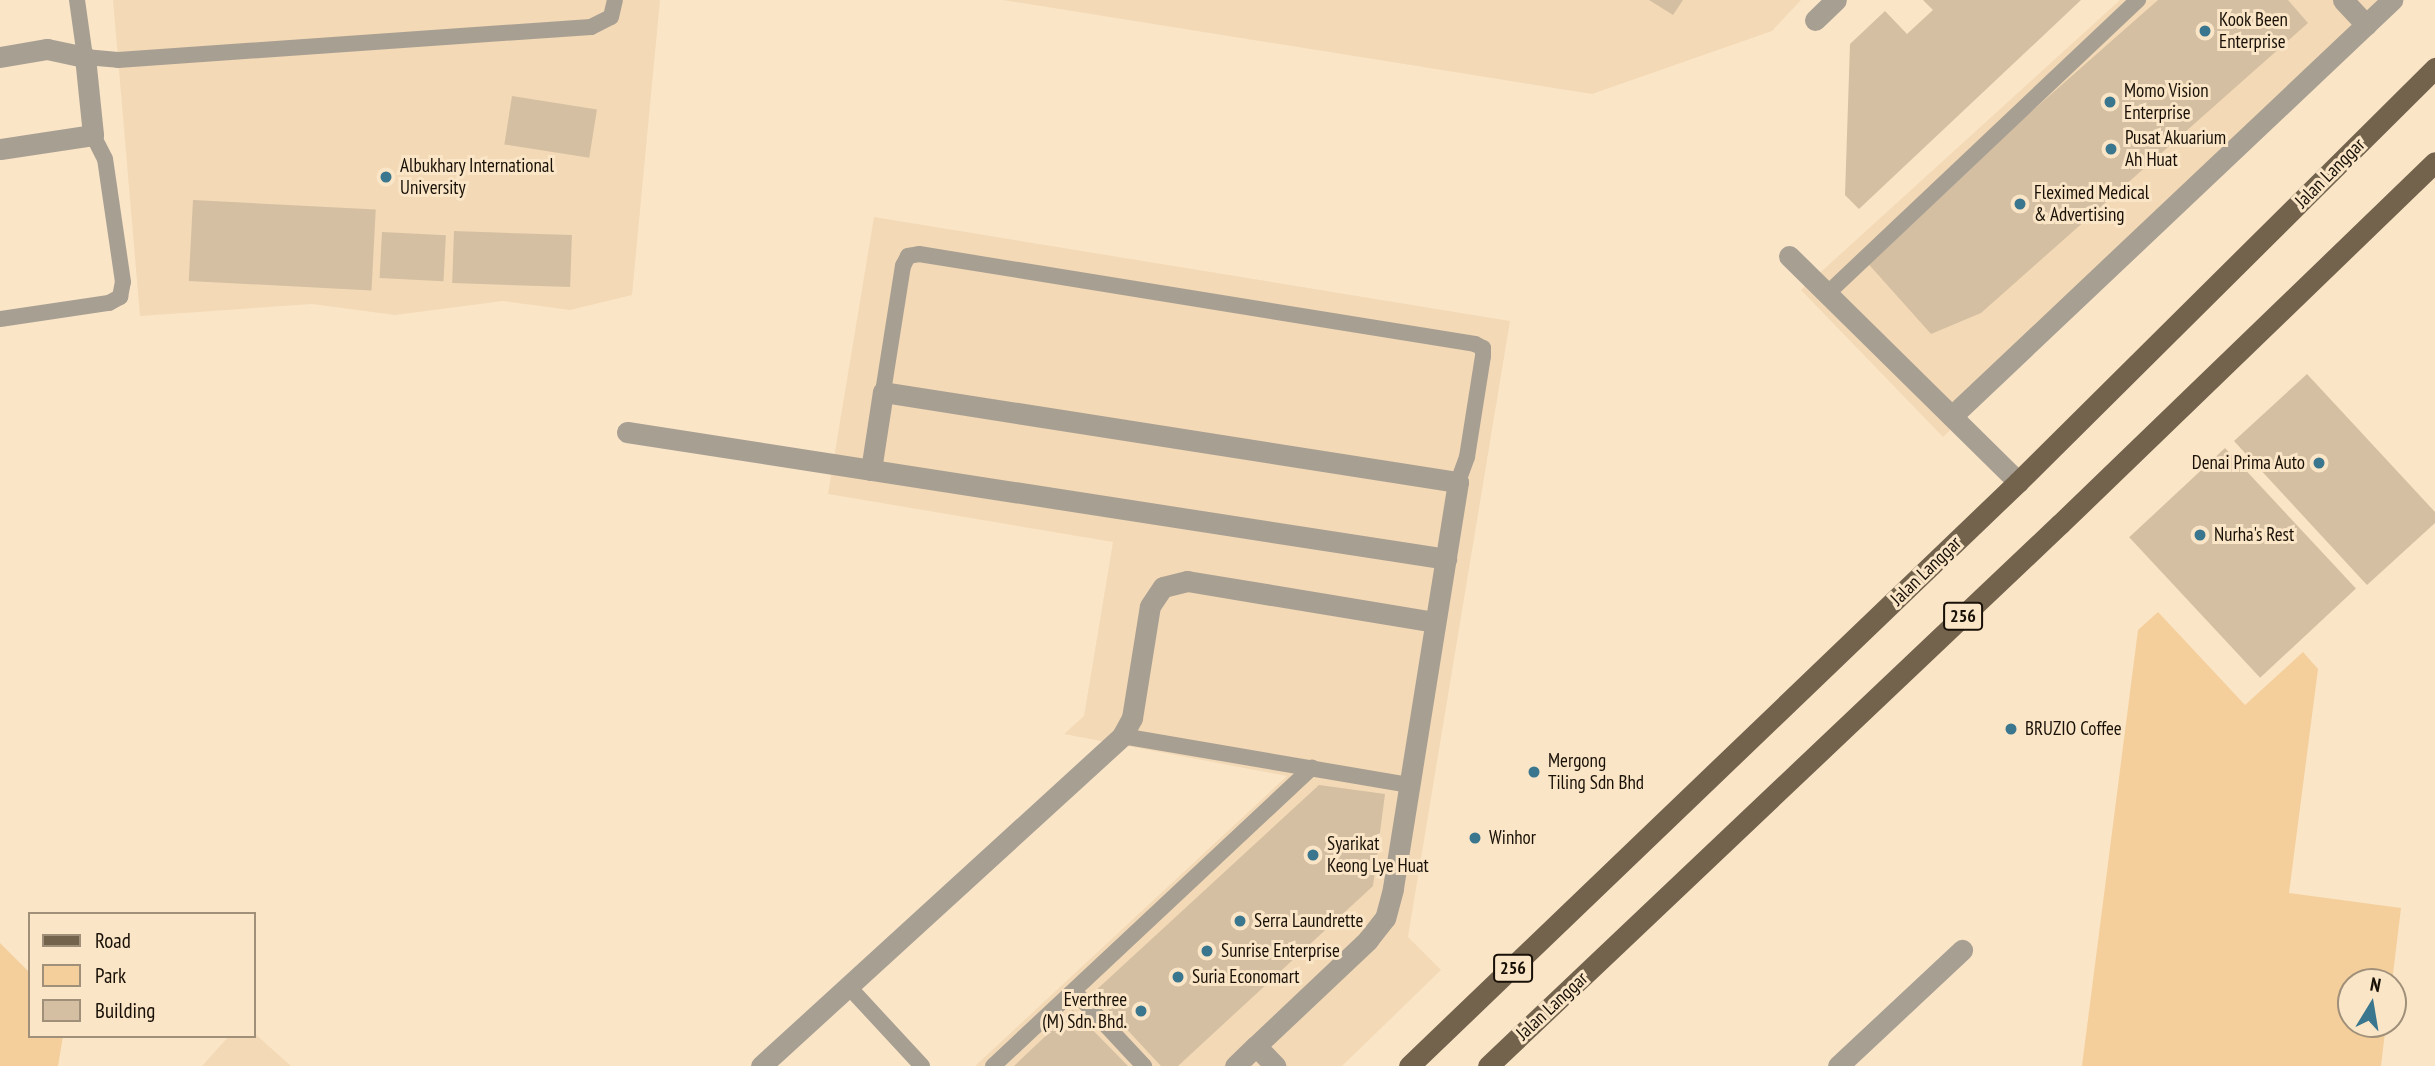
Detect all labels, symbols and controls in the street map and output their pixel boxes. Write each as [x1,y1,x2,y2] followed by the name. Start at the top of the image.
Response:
[2219,9,2288,53] place label: Kook Been Enterprise
[2197,23,2213,39] marker: Kook Been Enterprise
[2124,80,2209,124] place label: Momo Vision Enterprise
[2102,94,2118,110] marker: Momo Vision Enterprise
[2125,127,2227,171] place label: Pusat Akuarium Ah Huat
[2290,133,2370,213] street label: Jalan Langgar
[2103,141,2119,157] marker: Pusat Akuarium Ah Huat
[400,155,554,199] place label: Albukhary International University
[378,169,394,185] marker: Albukhary International University
[2034,182,2149,226] place label: Fleximed Medical & Advertising
[2012,196,2028,212] marker: Fleximed Medical & Advertising
[2191,452,2305,474] place label: Denai Prima Auto
[2311,455,2327,471] marker: Denai Prima Auto
[2214,524,2294,546] place label: Nurha's Rest
[2192,527,2208,543] marker: Nurha's Rest
[1886,532,1966,610] street label: Jalan Langgar
[1942,602,1984,630] road number: 256
[2025,718,2122,740] place label: BRUZIO Coffee
[2003,721,2019,737] marker: BRUZIO Coffee
[1548,750,1644,794] place label: Mergong Tiling Sdn Bhd
[1526,764,1542,780] marker: Mergong Tiling Sdn Bhd
[1489,827,1536,849] place label: Winhor
[1467,830,1483,846] marker: Winhor
[1327,833,1429,877] place label: Syarikat Keong Lye Huat
[1305,847,1321,863] marker: Syarikat Keong Lye Huat
[1254,910,1363,932] place label: Serra Laundrette
[28,912,256,1038] legend
[1232,913,1248,929] marker: Serra Laundrette
[95,927,131,954] text: Road
[1221,940,1340,962] place label: Sunrise Enterprise
[1199,943,1215,959] marker: Sunrise Enterprise
[1492,953,1534,982] road number: 256
[95,962,126,989] text: Park
[1192,966,1300,988] place label: Suria Economart
[1512,967,1592,1045] street label: Jalan Langgar
[2337,968,2407,1038] north arrow
[1170,969,1186,985] marker: Suria Economart
[2368,972,2383,997] text: N
[1041,989,1127,1033] place label: Everthree (M) Sdn. Bhd.
[95,997,155,1024] text: Building
[1133,1003,1149,1019] marker: Everthree (M) Sdn. Bhd.

